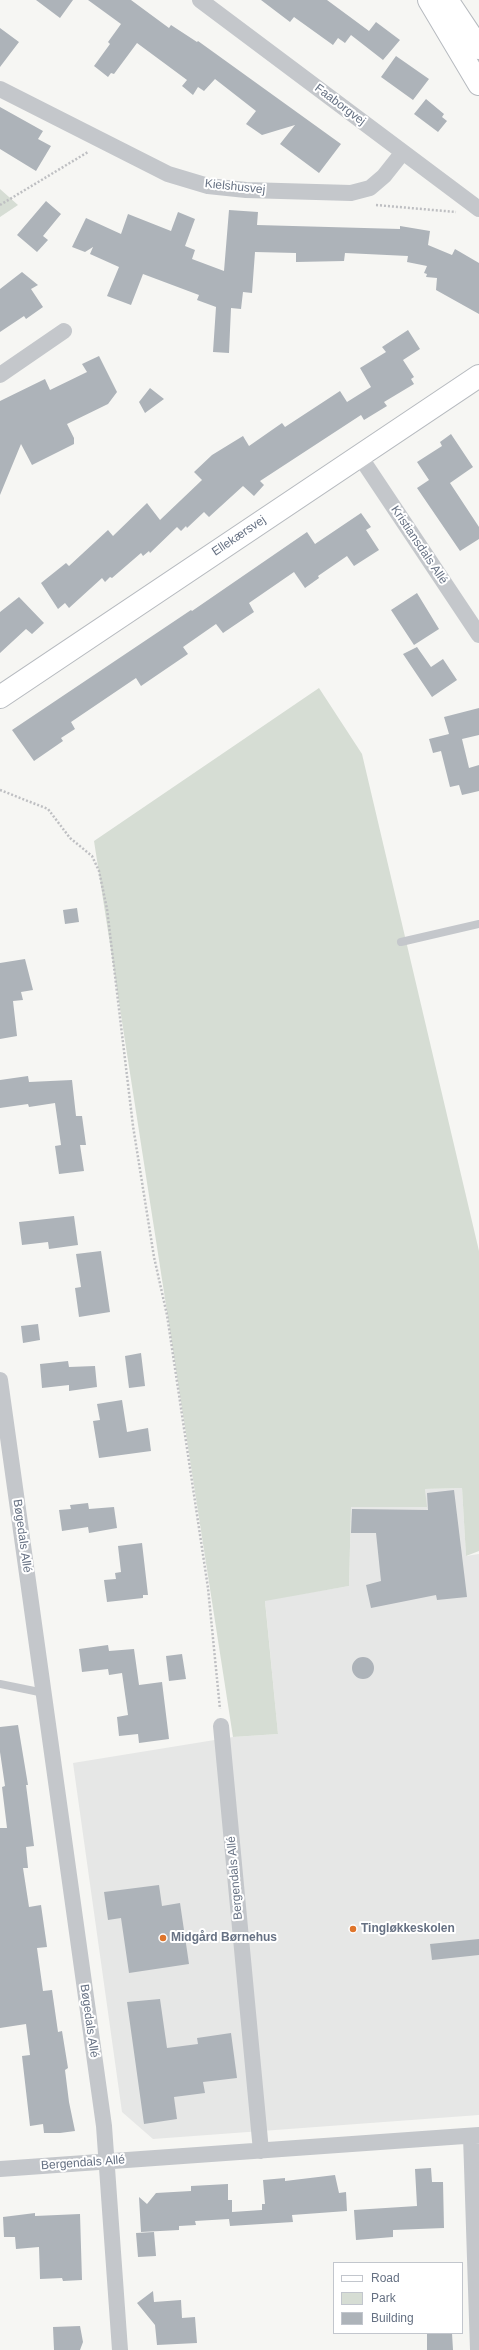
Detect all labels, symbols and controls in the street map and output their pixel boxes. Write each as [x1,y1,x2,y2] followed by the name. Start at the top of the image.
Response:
[312,81,368,129] street label: Faaborgvej
[204,177,266,197] street label: Kielshusvej
[387,503,451,587] street label: Kristiansdals Allé
[209,513,269,559] street label: Ellekærsvej
[10,1498,34,1574] street label: Bøgedals Allé
[224,1836,246,1920] street label: Bergendals Allé
[361,1922,455,1936] place label: Tingløkkeskolen
[348,1924,358,1934] marker: Tingløkkeskolen
[171,1931,277,1945] place label: Midgård Børnehus
[158,1933,168,1943] marker: Midgård Børnehus
[77,1983,101,2059] street label: Bøgedals Allé
[41,2153,125,2173] street label: Bergendals Allé
[333,2262,463,2334] legend
[371,2271,400,2285] text: Road
[371,2291,396,2305] text: Park
[371,2311,414,2325] text: Building

